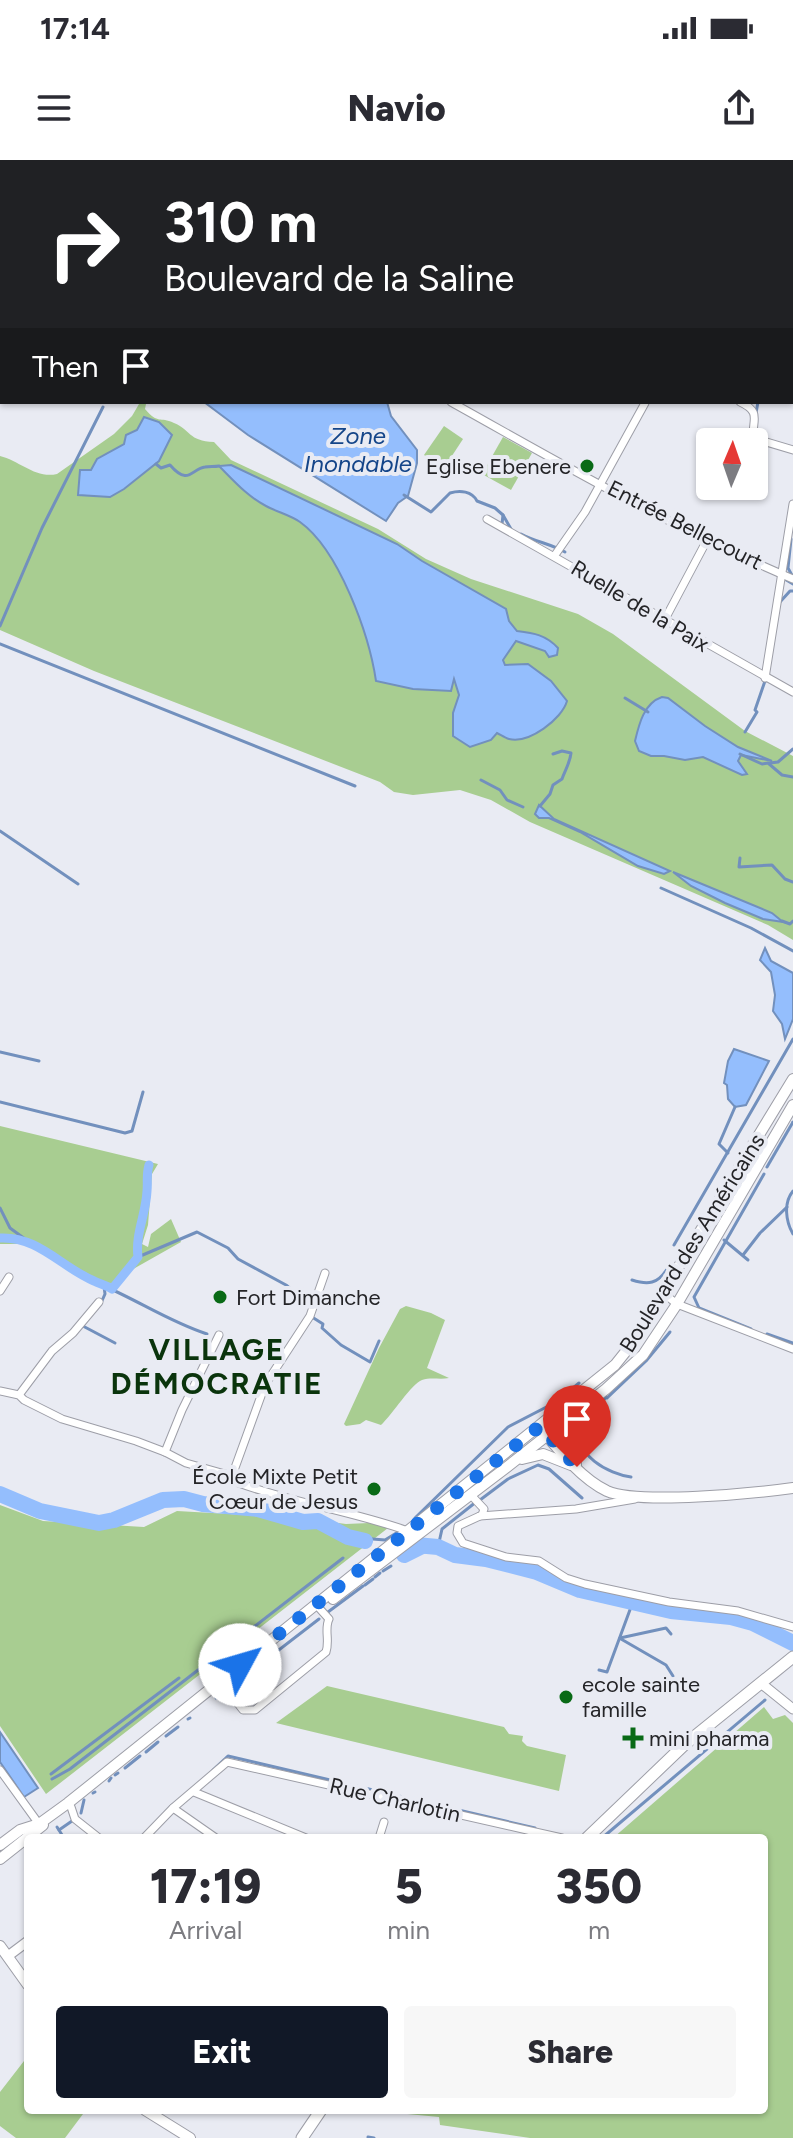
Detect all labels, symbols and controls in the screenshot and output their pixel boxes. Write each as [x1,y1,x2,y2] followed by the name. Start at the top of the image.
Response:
[40,10,110,47] text: 17:14
[32,86,76,130] icon: menu
[717,86,761,130] icon: share
[347,87,446,130] text: Navio
[164,189,317,256] text: 310 m
[32,192,136,296] icon: right
[164,257,514,300] text: Boulevard de la Saline
[114,344,158,388] icon: arrive
[32,348,98,385] text: Then
[304,421,412,478] water label: Zone Inondable
[696,428,768,500] north arrow
[696,428,768,500] map controls
[426,453,571,480] place label: Eglise Ebenere
[578,457,596,475] marker: Eglise Ebenere
[603,474,767,576] street label: Entrée Bellecourt
[566,554,714,658] street label: Ruelle de la Paix
[614,1129,770,1357] street label: Boulevard des Américains
[236,1284,380,1311] place label: Fort Dimanche
[211,1288,229,1306] marker: Fort Dimanche
[110,1331,324,1402] district label: VILLAGE DÉMOCRATIE
[543,1385,611,1467] pin
[555,1397,599,1441] icon: arrive
[192,1463,358,1515] place label: École Mixte Petit Cœur de Jesus
[365,1480,383,1498] marker: École Mixte Petit Cœur de Jesus
[198,1623,282,1707] position arrow
[582,1671,700,1723] place label: ecole sainte famille
[557,1688,575,1706] marker: ecole sainte famille
[649,1725,770,1752] place label: mini pharma
[624,1729,642,1747] marker: mini pharma
[327,1772,463,1828] street label: Rue Charlotin
[150,1857,262,1915] text: 17:19
[395,1857,423,1915] text: 5
[556,1857,642,1915] text: 350
[169,1914,242,1946] text: Arrival
[387,1914,430,1946] text: min
[588,1914,610,1946] text: m
[56,2006,388,2098] button: Exit
[404,2006,736,2098] button: Share

